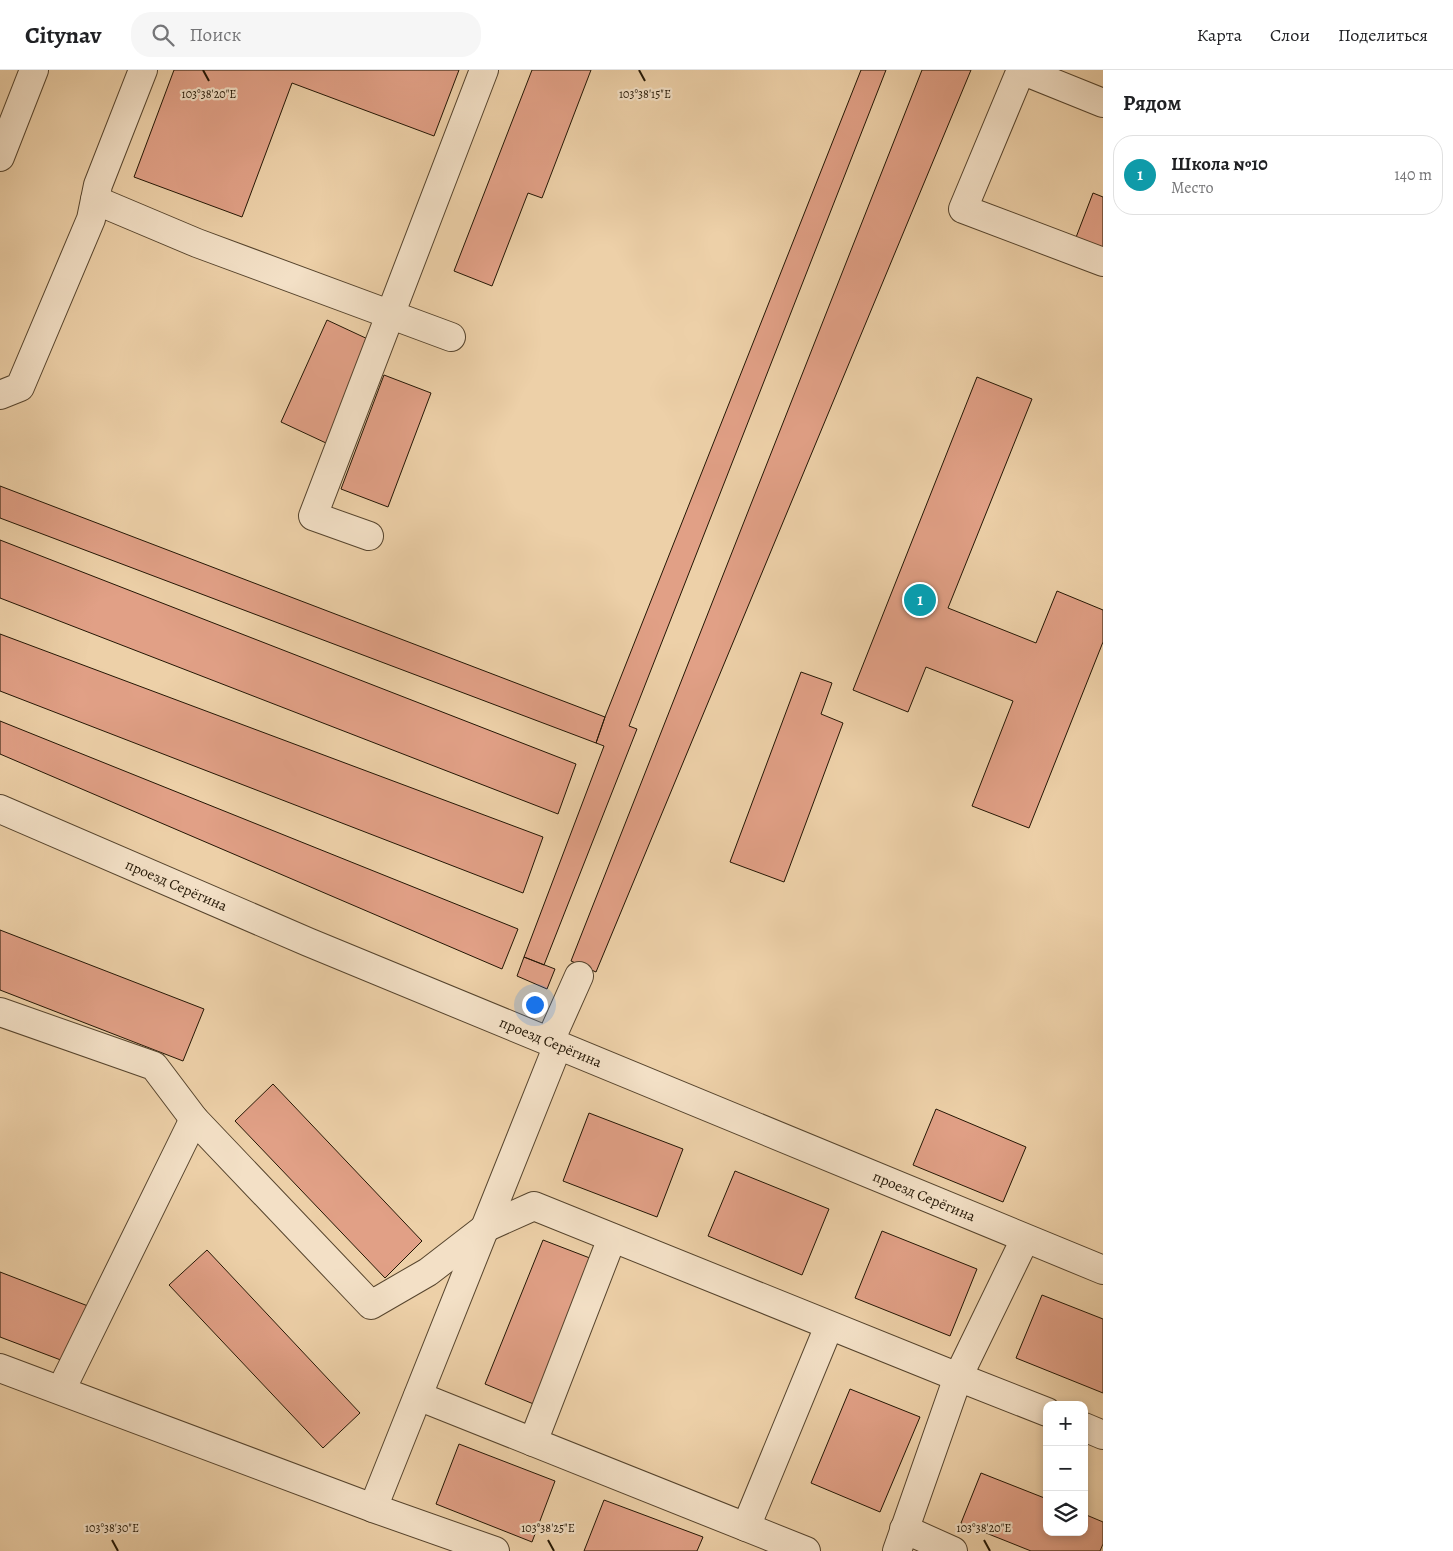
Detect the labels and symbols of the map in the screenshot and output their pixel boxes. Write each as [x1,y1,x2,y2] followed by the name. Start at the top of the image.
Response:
[182,86,236,102] text: 103°38'20"E
[619,86,671,102] text: 103°38'15"E
[904,581,936,619] pin: 1
[122,854,230,916] street label: проезд Серёгина
[522,992,548,1018] your location
[496,1012,605,1072] street label: проезд Серёгина
[870,1166,978,1226] street label: проезд Серёгина
[85,1520,139,1536] text: 103°38'30"E
[521,1520,575,1536] text: 103°38'25"E
[957,1520,1011,1536] text: 103°38'20"E

